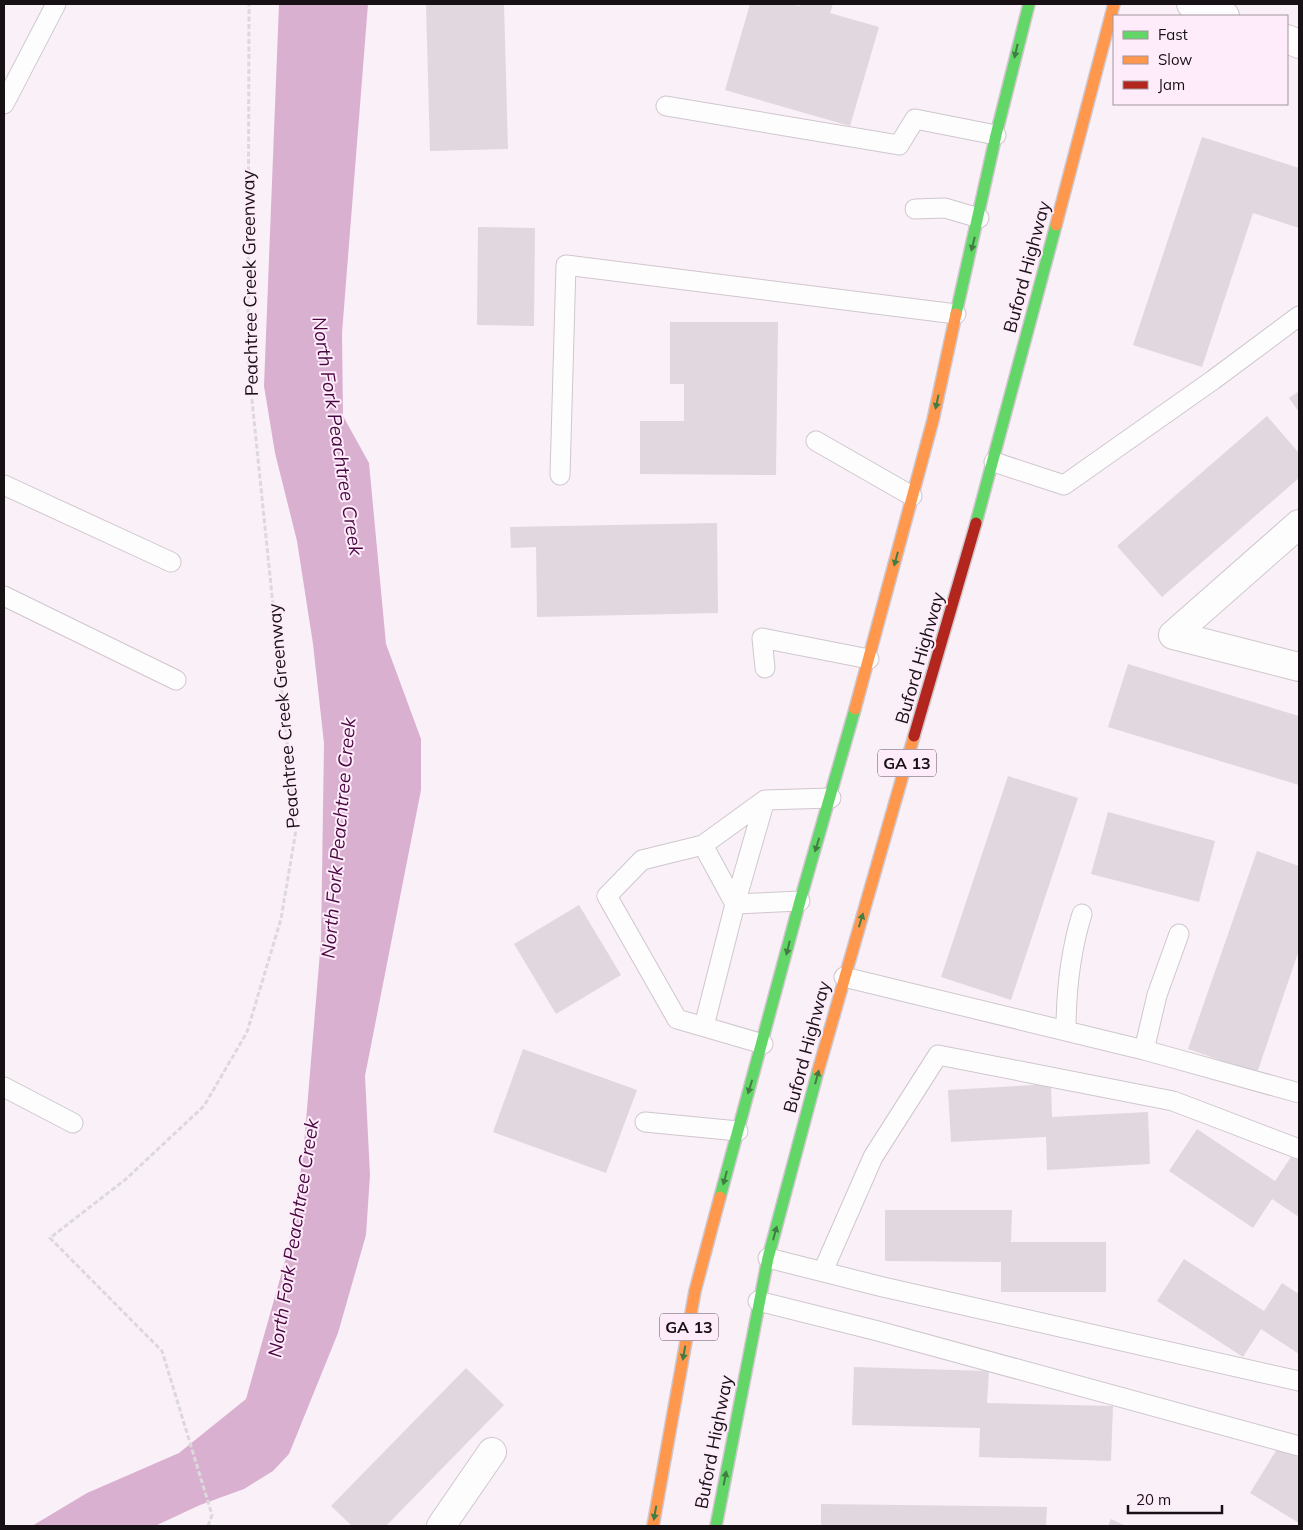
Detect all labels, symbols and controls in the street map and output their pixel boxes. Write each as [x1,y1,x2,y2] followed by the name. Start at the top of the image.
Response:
[1113,15,1288,105] legend
[1158,25,1188,44] text: Fast
[1012,43,1020,58] one-way arrow
[1158,50,1192,69] text: Slow
[1158,75,1185,94] text: Jam
[236,169,263,396] street label: Peachtree Creek Greenway
[998,198,1055,335] street label: Buford Highway
[969,236,977,251] one-way arrow
[307,315,369,558] water label: North Fork Peachtree Creek
[932,394,940,410] one-way arrow
[891,552,899,567] one-way arrow
[890,589,949,726] street label: Buford Highway
[262,602,305,830] street label: Peachtree Creek Greenway
[316,715,361,959] water label: North Fork Peachtree Creek
[878,750,936,776] road number: GA 13
[812,838,820,853] one-way arrow
[857,912,865,927] one-way arrow
[783,941,791,956] one-way arrow
[778,978,835,1115] street label: Buford Highway
[813,1069,821,1084] one-way arrow
[746,1080,754,1095] one-way arrow
[262,1116,324,1359] water label: North Fork Peachtree Creek
[720,1170,728,1185] one-way arrow
[771,1226,779,1241] one-way arrow
[660,1314,718,1340] road number: GA 13
[680,1345,688,1360] one-way arrow
[689,1373,738,1511] street label: Buford Highway
[721,1470,729,1486] one-way arrow
[1128,1482,1222,1514] scale bar
[1136,1490,1171,1509] text: 20 m
[651,1505,659,1521] one-way arrow

